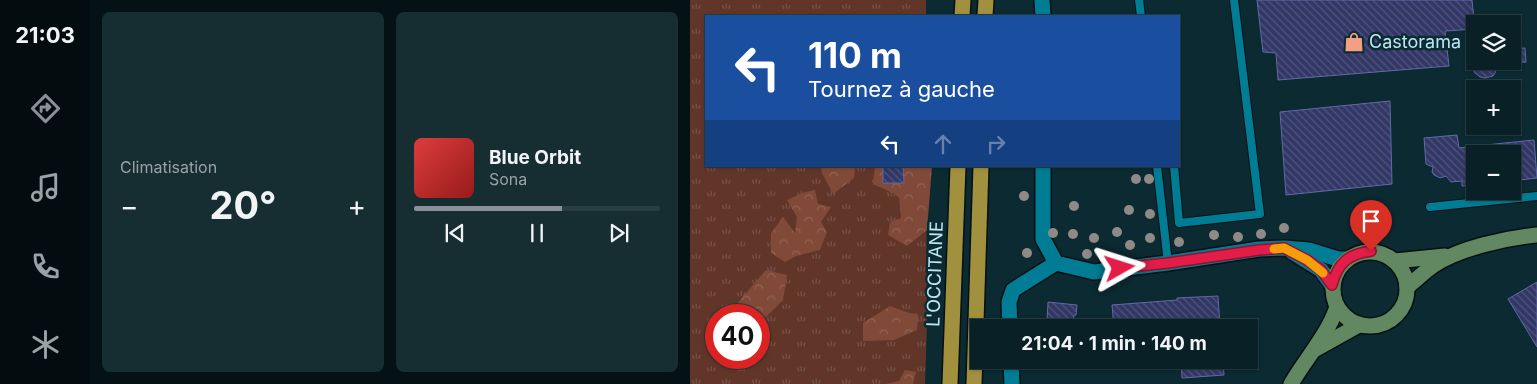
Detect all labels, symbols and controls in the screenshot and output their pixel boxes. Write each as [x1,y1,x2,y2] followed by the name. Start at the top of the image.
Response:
[1466,15,1521,200] map controls
[1466,15,1521,70] button: layers
[15,22,75,48] text: 21:03
[1343,31,1365,53] shop icon: Castorama
[1369,31,1461,52] place label: Castorama
[808,34,902,76] text: 110 m
[725,35,790,100] icon: left
[808,76,995,102] text: Tournez à gauche
[1466,80,1521,135] button: +
[28,91,63,126] icon: directions
[876,130,904,158] icon: left
[929,130,957,158] icon: ahead
[982,130,1010,158] icon: right
[1466,145,1521,200] button: −
[489,146,581,169] text: Blue Orbit
[120,157,217,177] text: Climatisation
[489,169,527,189] text: Sona
[28,170,63,205] icon: music
[209,182,277,228] text: 20°
[120,189,139,223] text: −
[347,189,366,223] text: +
[1350,200,1392,251] pin
[1357,207,1385,235] icon: arrive
[441,219,469,247] icon: previous
[523,219,551,247] icon: pause
[605,219,633,247] icon: next
[922,221,947,327] street label: L'OCCITANE
[1093,241,1145,293] position arrow
[28,249,63,284] icon: phone
[705,304,770,369] speed limit sign: 40
[28,327,63,362] icon: climate
[1021,332,1207,355] text: 21:04 · 1 min · 140 m

